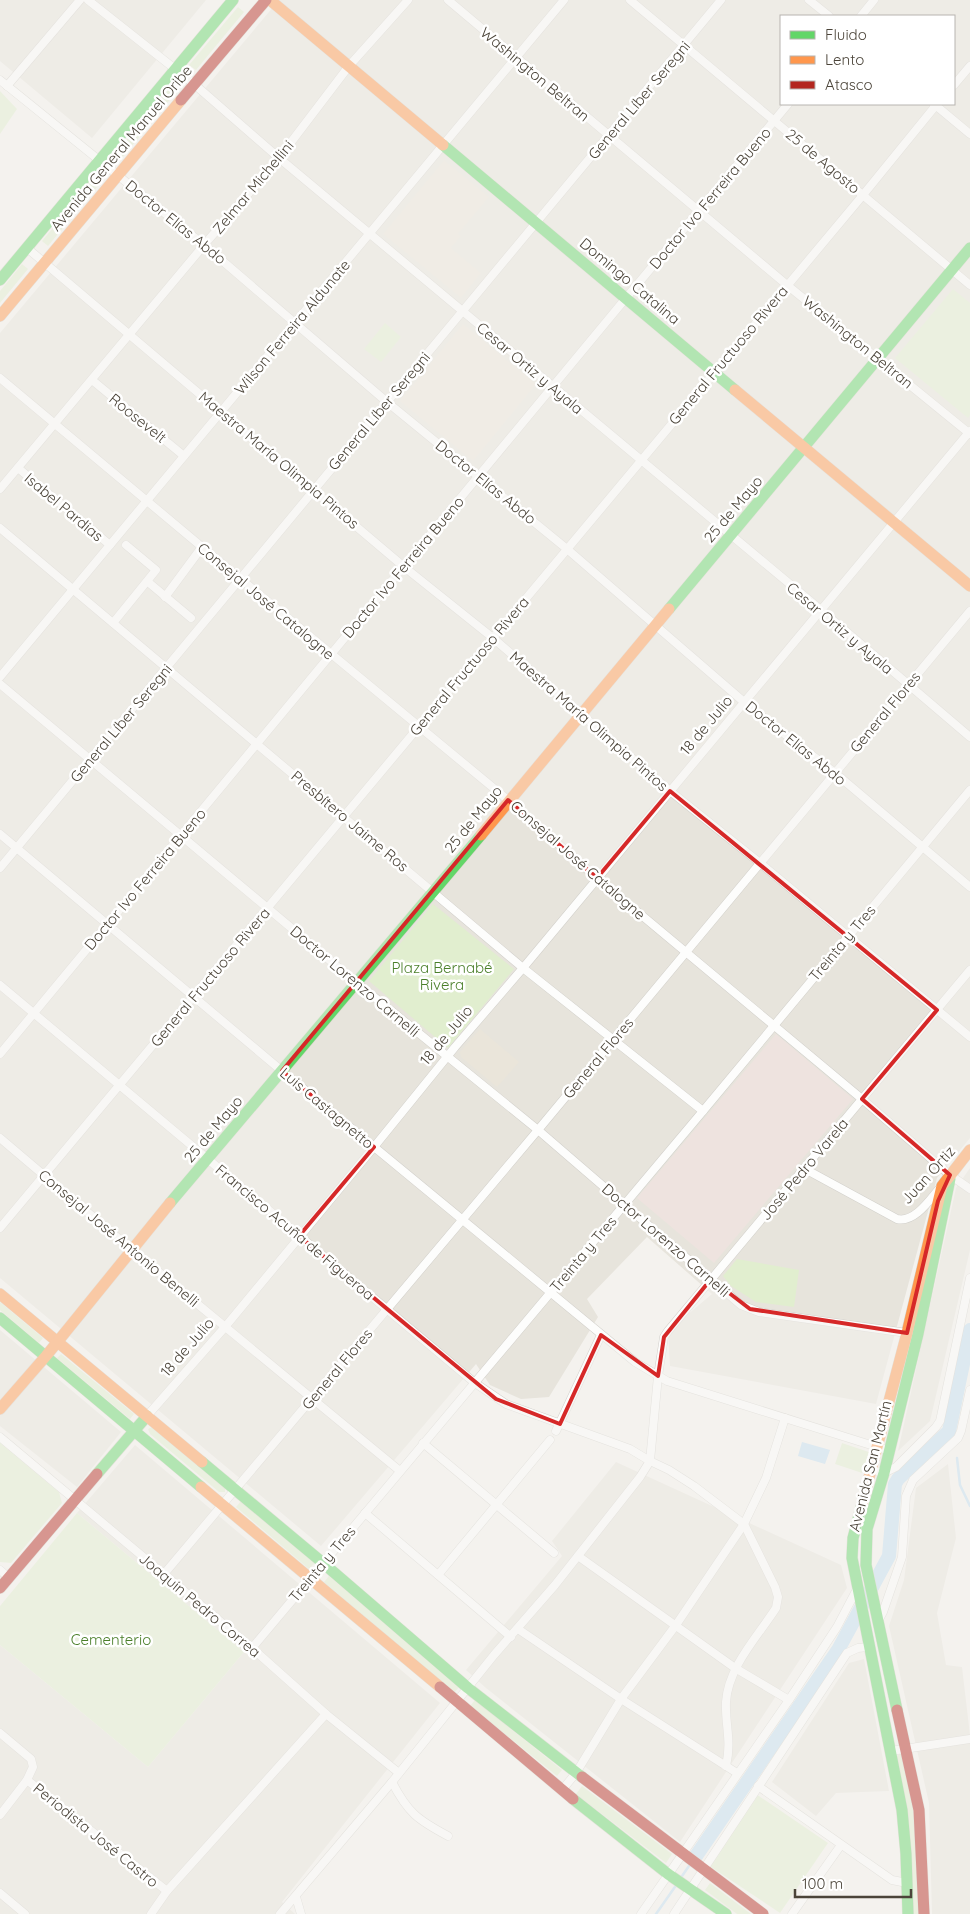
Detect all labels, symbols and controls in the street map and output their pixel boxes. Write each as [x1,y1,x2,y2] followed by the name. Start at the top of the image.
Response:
[780,15,955,105] legend
[476,23,594,125] street label: Washington Beltran
[825,25,867,44] text: Fluido
[584,37,694,163] street label: General Líber Seregni
[825,50,864,69] text: Lento
[46,61,196,235] street label: Avenida General Manuel Oribe
[825,75,873,94] text: Atasco
[645,123,775,273] street label: Doctor Ivo Ferreira Bueno
[782,124,864,198] street label: 25 de Agosto
[208,136,298,238] street label: Zelmar Michellini
[122,176,230,268] street label: Doctor Elías Abdo
[576,233,684,329] street label: Domingo Catalina
[230,256,354,398] street label: Wilson Ferreira Aldunate
[664,282,792,428] street label: General Fructuoso Rivera
[799,291,917,393] street label: Washington Beltran
[473,318,587,418] street label: Cesar Ortiz y Ayala
[324,348,434,474] street label: General Líber Seregni
[195,387,363,533] street label: Maestra María Olimpia Pintos
[105,389,171,447] street label: Roosevelt
[432,436,540,528] street label: Doctor Elías Abdo
[21,469,107,545] street label: Isabel Pardias
[700,472,766,546] street label: 25 de Mayo
[338,492,468,642] street label: Doctor Ivo Ferreira Bueno
[194,538,338,664] street label: Consejal José Catalogne
[783,578,897,678] street label: Cesar Ortiz y Ayala
[405,593,533,739] street label: General Fructuoso Rivera
[506,647,672,795] street label: Maestra María Olimpia Pintos
[66,660,176,786] street label: General Líber Seregni
[846,668,924,756] street label: General Flores
[676,691,736,759] street label: 18 de Julio
[742,697,850,789] street label: Doctor Elías Abdo
[287,766,413,876] street label: Presbítero Jaime Ros
[440,781,506,857] street label: 25 de Mayo
[507,796,649,924] street label: Consejal José Catalogne
[80,804,210,954] street label: Doctor Ivo Ferreira Bueno
[805,901,879,985] street label: Treinta y Tres
[146,904,274,1050] street label: General Fructuoso Rivera
[286,921,424,1041] street label: Doctor Lorenzo Carnelli
[391,958,493,994] park label: Plaza Bernabé Rivera
[416,1001,476,1069] street label: 18 de Julio
[559,1014,637,1102] street label: General Flores
[276,1063,378,1153] street label: Luis Castagnetto
[180,1092,246,1166] street label: 25 de Mayo
[756,1114,852,1224] street label: José Pedro Varela
[897,1142,959,1208] street label: Juan Ortiz
[212,1160,378,1304] street label: Francisco Acuña de Figueroa
[35,1165,203,1311] street label: Consejal José Antonio Benelli
[598,1179,734,1301] street label: Doctor Lorenzo Carnelli
[546,1212,620,1296] street label: Treinta y Tres
[156,1314,218,1380] street label: 18 de Julio
[298,1325,376,1413] street label: General Flores
[845,1399,895,1533] street label: Avenida San Martín
[285,1522,359,1606] street label: Treinta y Tres
[135,1549,265,1661] street label: Joaquin Pedro Correa
[71,1630,151,1649] park label: Cementerio
[30,1779,162,1891] street label: Periodista José Castro
[795,1866,911,1898] scale bar
[802,1874,843,1893] text: 100 m

